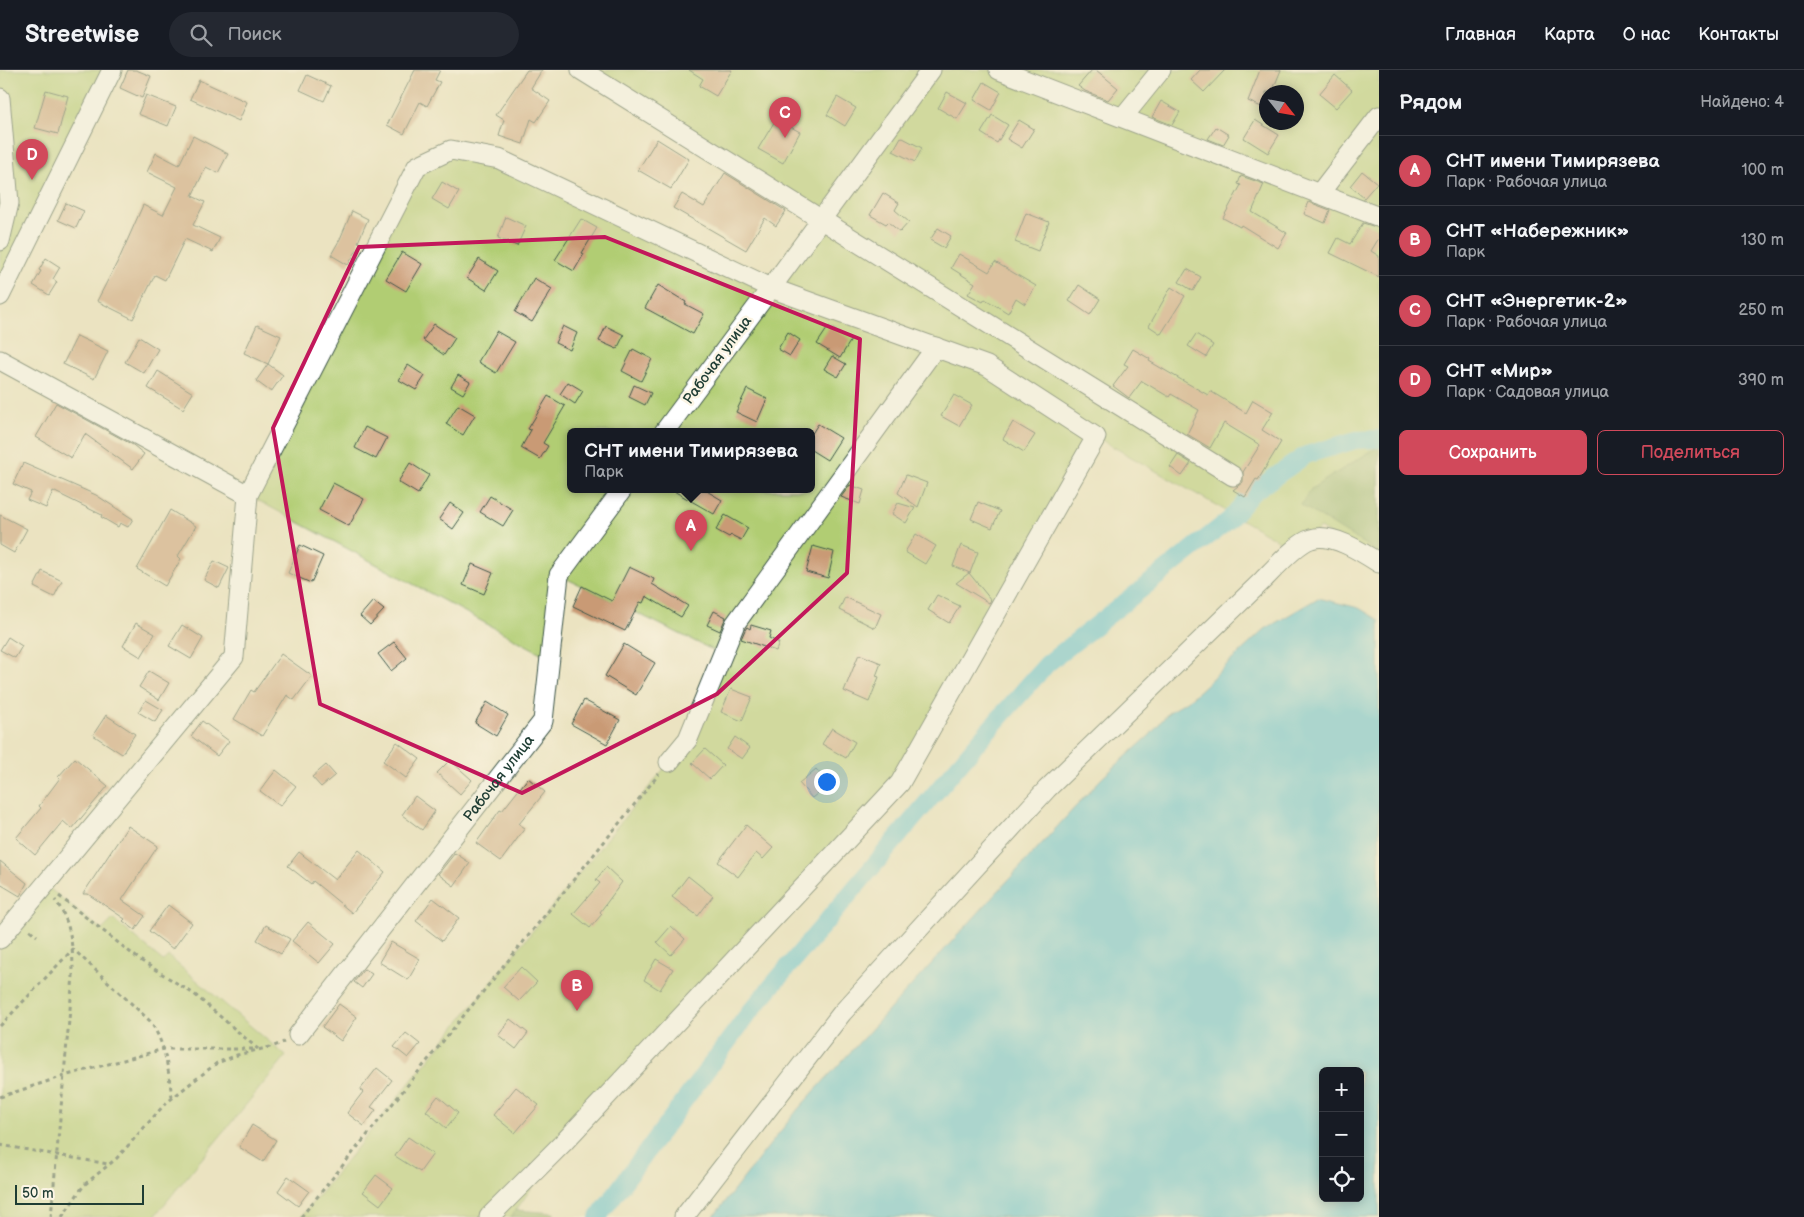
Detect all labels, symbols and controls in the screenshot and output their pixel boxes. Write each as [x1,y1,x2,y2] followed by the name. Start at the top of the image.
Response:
[169,12,519,57] search box
[25,20,139,49] text: Streetwise
[187,21,215,49] icon: search
[227,23,282,46] text: Поиск
[1445,24,1516,45] text: Главная
[1544,24,1595,45] text: Карта
[1623,24,1670,45] text: О нас
[1698,24,1779,45] text: Контакты
[1259,85,1304,130] north arrow
[1399,90,1462,115] text: Рядом
[1700,93,1784,112] text: Найдено: 4
[769,97,801,138] pin: C
[16,139,48,180] pin: D
[1446,150,1659,173] text: СНТ имени Тимирязева
[1410,161,1420,180] text: A
[1741,161,1784,180] text: 100 m
[1446,173,1607,192] text: Парк · Рабочая улица
[1446,220,1629,243] text: СНТ «Набережник»
[1409,231,1421,250] text: B
[1741,231,1784,250] text: 130 m
[1446,243,1485,262] text: Парк
[1446,290,1628,313] text: СНТ «Энергетик-2»
[1409,301,1421,320] text: C
[1738,301,1784,320] text: 250 m
[679,312,756,408] street label: Рабочая улица
[1446,313,1607,332] text: Парк · Рабочая улица
[1446,360,1553,383] text: СНТ «Мир»
[1409,371,1421,390] text: D
[1738,371,1784,390] text: 390 m
[1446,383,1609,402] text: Парк · Садовая улица
[567,428,815,493] popup
[1399,430,1587,475] button: Сохранить
[1597,430,1784,475] button: Поделиться
[584,440,798,463] text: СНТ имени Тимирязева
[584,463,623,482] text: Парк
[675,510,707,551] pin: A
[459,731,539,826] street label: Рабочая улица
[814,769,840,795] your location
[561,970,593,1011] pin: B
[1319,1067,1364,1202] map controls
[1319,1067,1364,1112] button: +
[1319,1112,1364,1157] button: −
[1319,1157,1364,1202] button: locate
[15,1182,144,1205] scale bar
[22,1185,54,1202] text: 50 m

